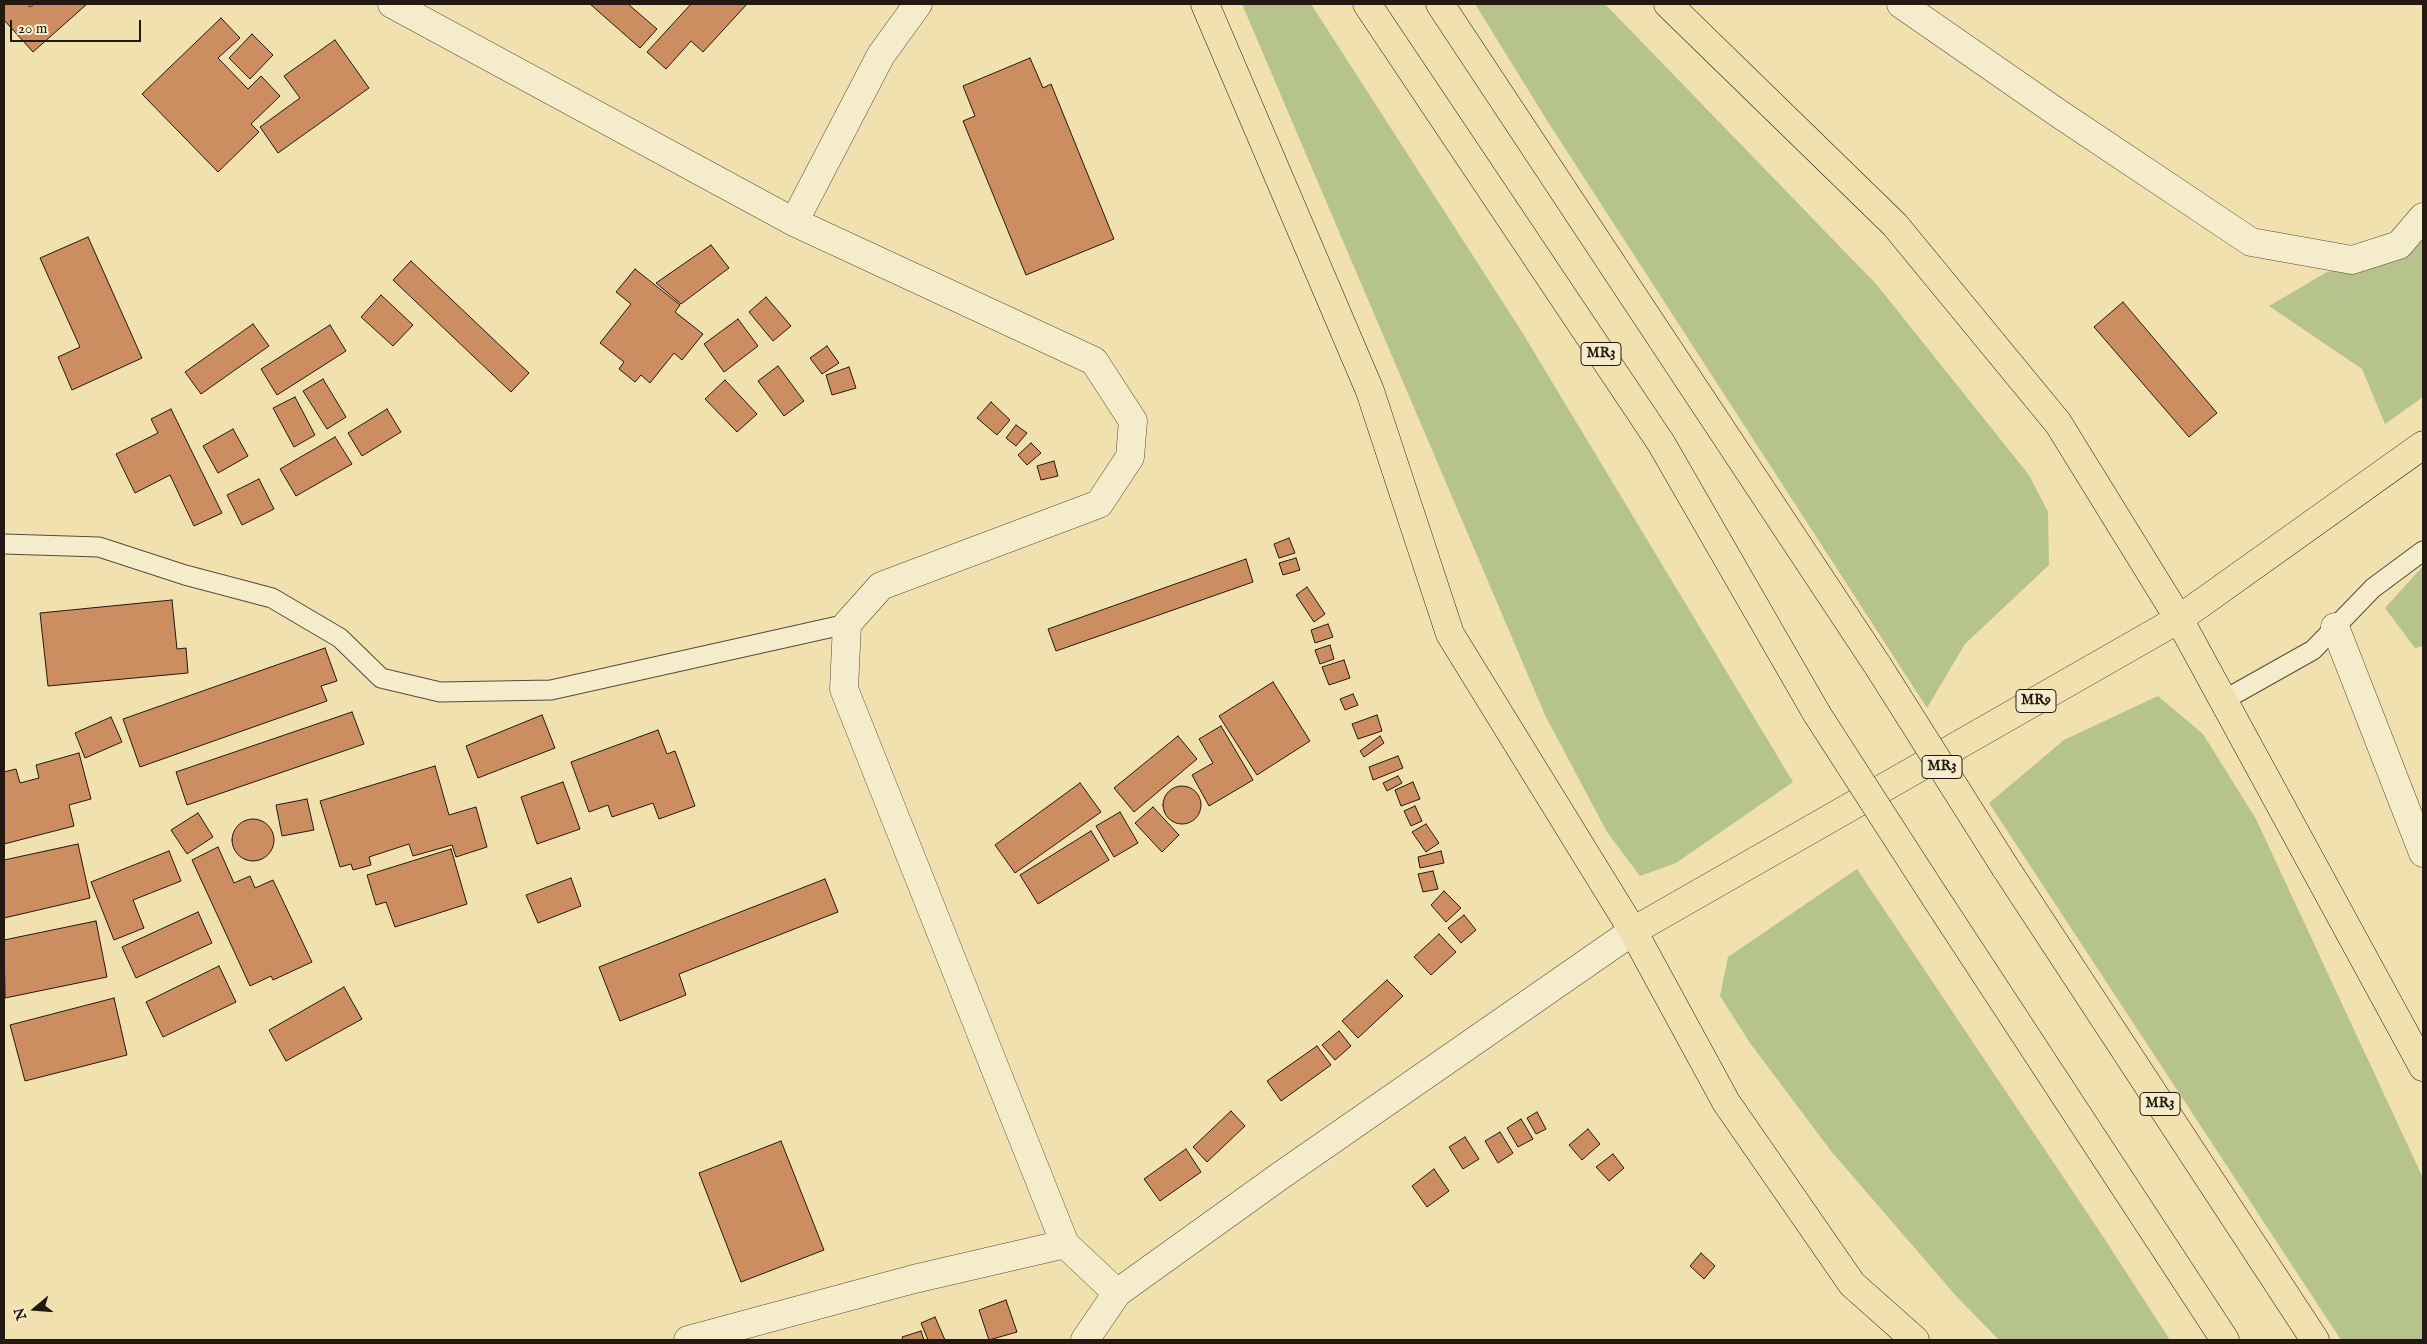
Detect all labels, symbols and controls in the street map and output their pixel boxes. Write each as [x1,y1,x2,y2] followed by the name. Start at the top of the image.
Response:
[12,10,144,42] scale bar
[18,19,47,38] text: 20 m
[1581,342,1621,366] road number: MR3
[2016,689,2056,712] road number: MR9
[1922,756,1962,779] road number: MR3
[2140,1092,2180,1116] road number: MR3
[10,1284,60,1334] north arrow
[10,1305,31,1322] text: N

